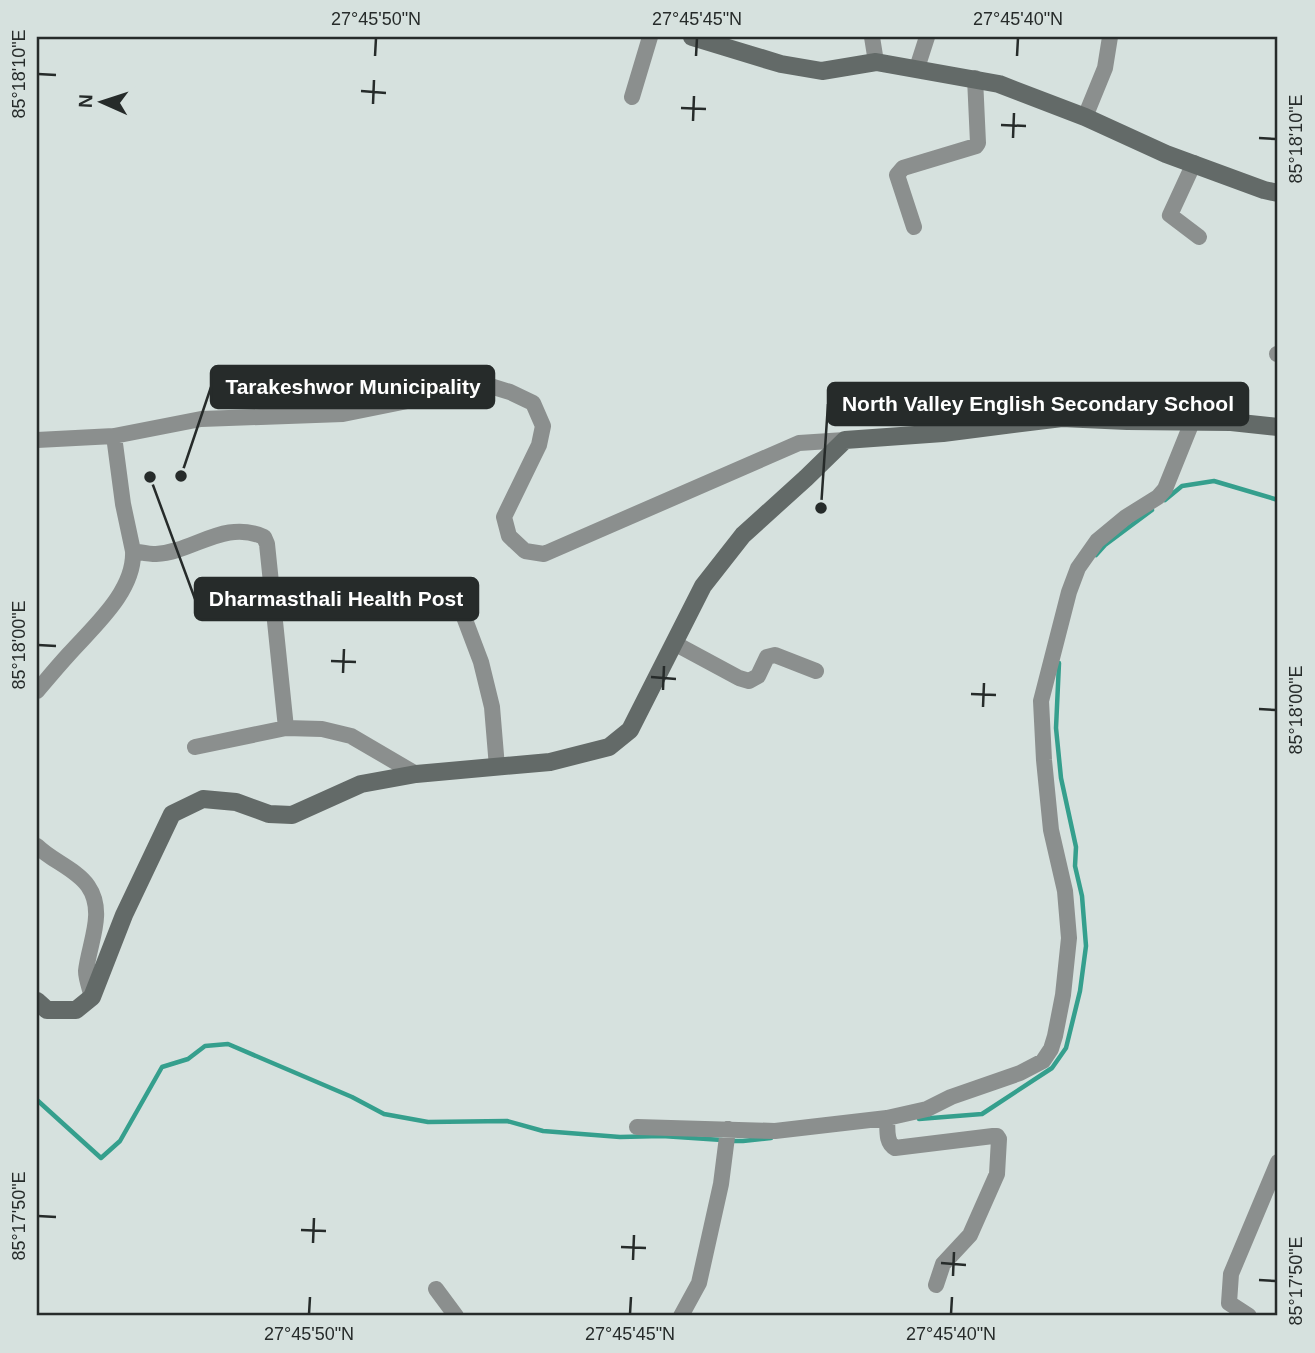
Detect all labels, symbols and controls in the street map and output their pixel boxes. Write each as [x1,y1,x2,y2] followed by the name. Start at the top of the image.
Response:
[331,9,421,29] text: 27°45'50"N
[652,9,742,29] text: 27°45'45"N
[973,9,1063,29] text: 27°45'40"N
[9,29,29,119] text: 85°18'10"E
[66,66,136,136] north arrow
[75,94,96,109] text: N
[1286,94,1306,184] text: 85°18'10"E
[211,366,494,408] callout: Tarakeshwor Municipality
[225,375,481,398] text: Tarakeshwor Municipality
[828,383,1248,425] callout: North Valley English Secondary School
[842,392,1234,415] text: North Valley English Secondary School
[195,578,478,620] callout: Dharmasthali Health Post
[209,587,463,610] text: Dharmasthali Health Post
[9,600,29,690] text: 85°18'00"E
[1286,665,1306,755] text: 85°18'00"E
[9,1171,29,1261] text: 85°17'50"E
[1286,1236,1306,1326] text: 85°17'50"E
[264,1324,354,1344] text: 27°45'50"N
[585,1324,675,1344] text: 27°45'45"N
[906,1324,996,1344] text: 27°45'40"N

